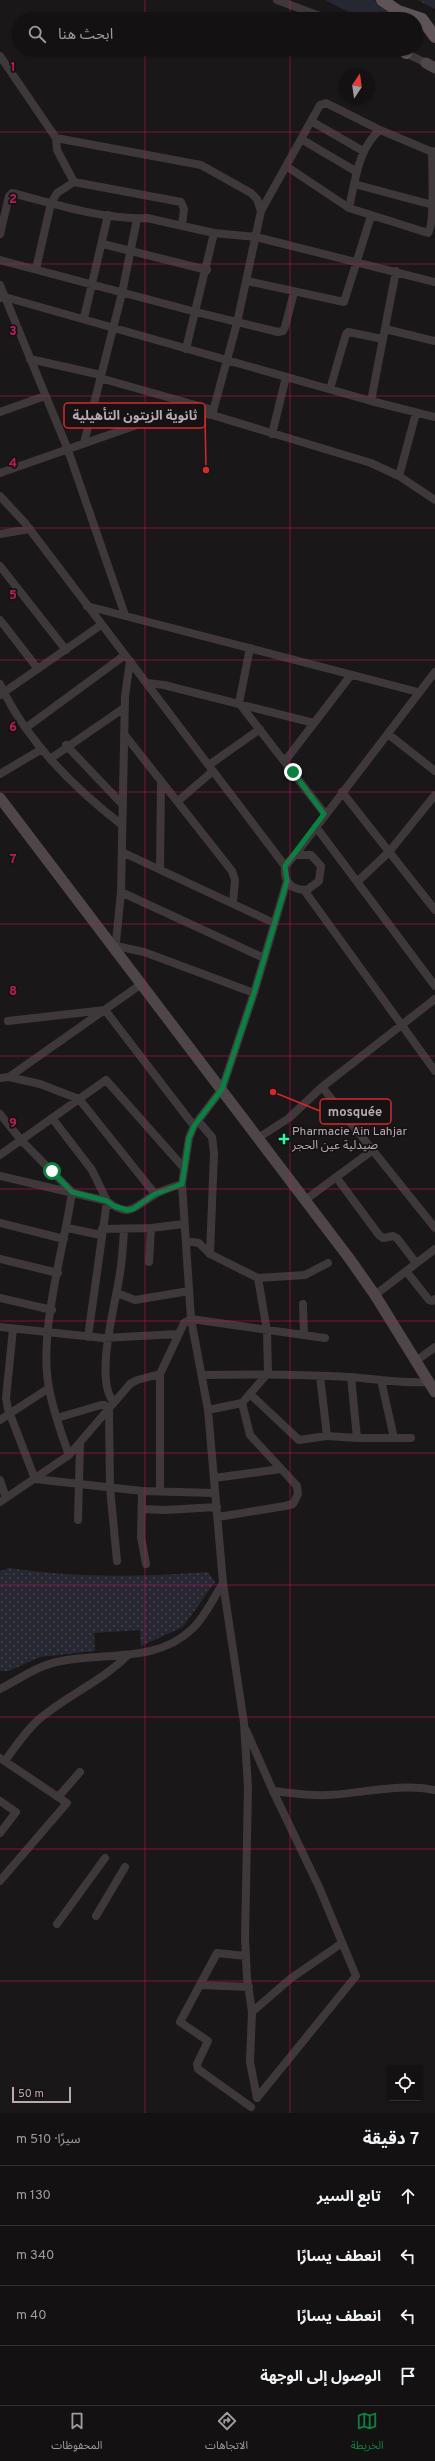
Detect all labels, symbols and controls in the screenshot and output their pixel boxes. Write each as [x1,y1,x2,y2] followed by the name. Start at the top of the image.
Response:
[12,12,423,56] search box
[26,23,48,45] icon: search
[58,26,113,45] text: ابحث هنا
[10,60,16,76] text: 1
[339,68,375,104] north arrow
[9,192,17,208] text: 2
[9,324,17,340] text: 3
[64,403,205,428] callout: ثانوية الزيتون التأهيلية
[73,407,197,425] text: ثانوية الزيتون التأهيلية
[9,456,17,472] text: 4
[9,588,17,604] text: 5
[9,720,17,736] text: 6
[284,763,302,781] route end
[10,852,17,868] text: 7
[9,984,17,1000] text: 8
[320,1099,391,1124] callout: mosquée
[328,1105,382,1121] text: mosquée
[9,1116,17,1132] text: 9
[291,1124,407,1154] place label: Pharmacie Ain Lahjar صيدلية عين الحجر
[279,1134,289,1144] marker: Pharmacie Ain Lahjar صيدلية عين الحجر
[43,1162,61,1180] route start
[387,2065,423,2101] map controls
[387,2065,423,2101] button: locate
[12,2085,71,2104] scale bar
[18,2087,44,2101] text: 50 m
[363,2129,419,2151] text: 7 دقيقة
[16,2132,80,2148] text: سيرًا · 510 m
[397,2185,419,2207] icon: ahead
[16,2188,51,2204] text: 130 m
[317,2188,381,2207] text: تابع السير
[397,2245,419,2267] icon: left
[16,2248,54,2264] text: 340 m
[297,2248,381,2267] text: انعطف يسارًا
[397,2305,419,2327] icon: left
[16,2308,47,2324] text: 40 m
[297,2308,381,2327] text: انعطف يسارًا
[397,2365,419,2387] icon: arrive
[260,2368,381,2387] text: الوصول إلى الوجهة
[51,2410,102,2457] tab: المحفوظات
[205,2410,248,2457] tab: الاتجاهات
[351,2410,384,2457] tab: الخريطة

